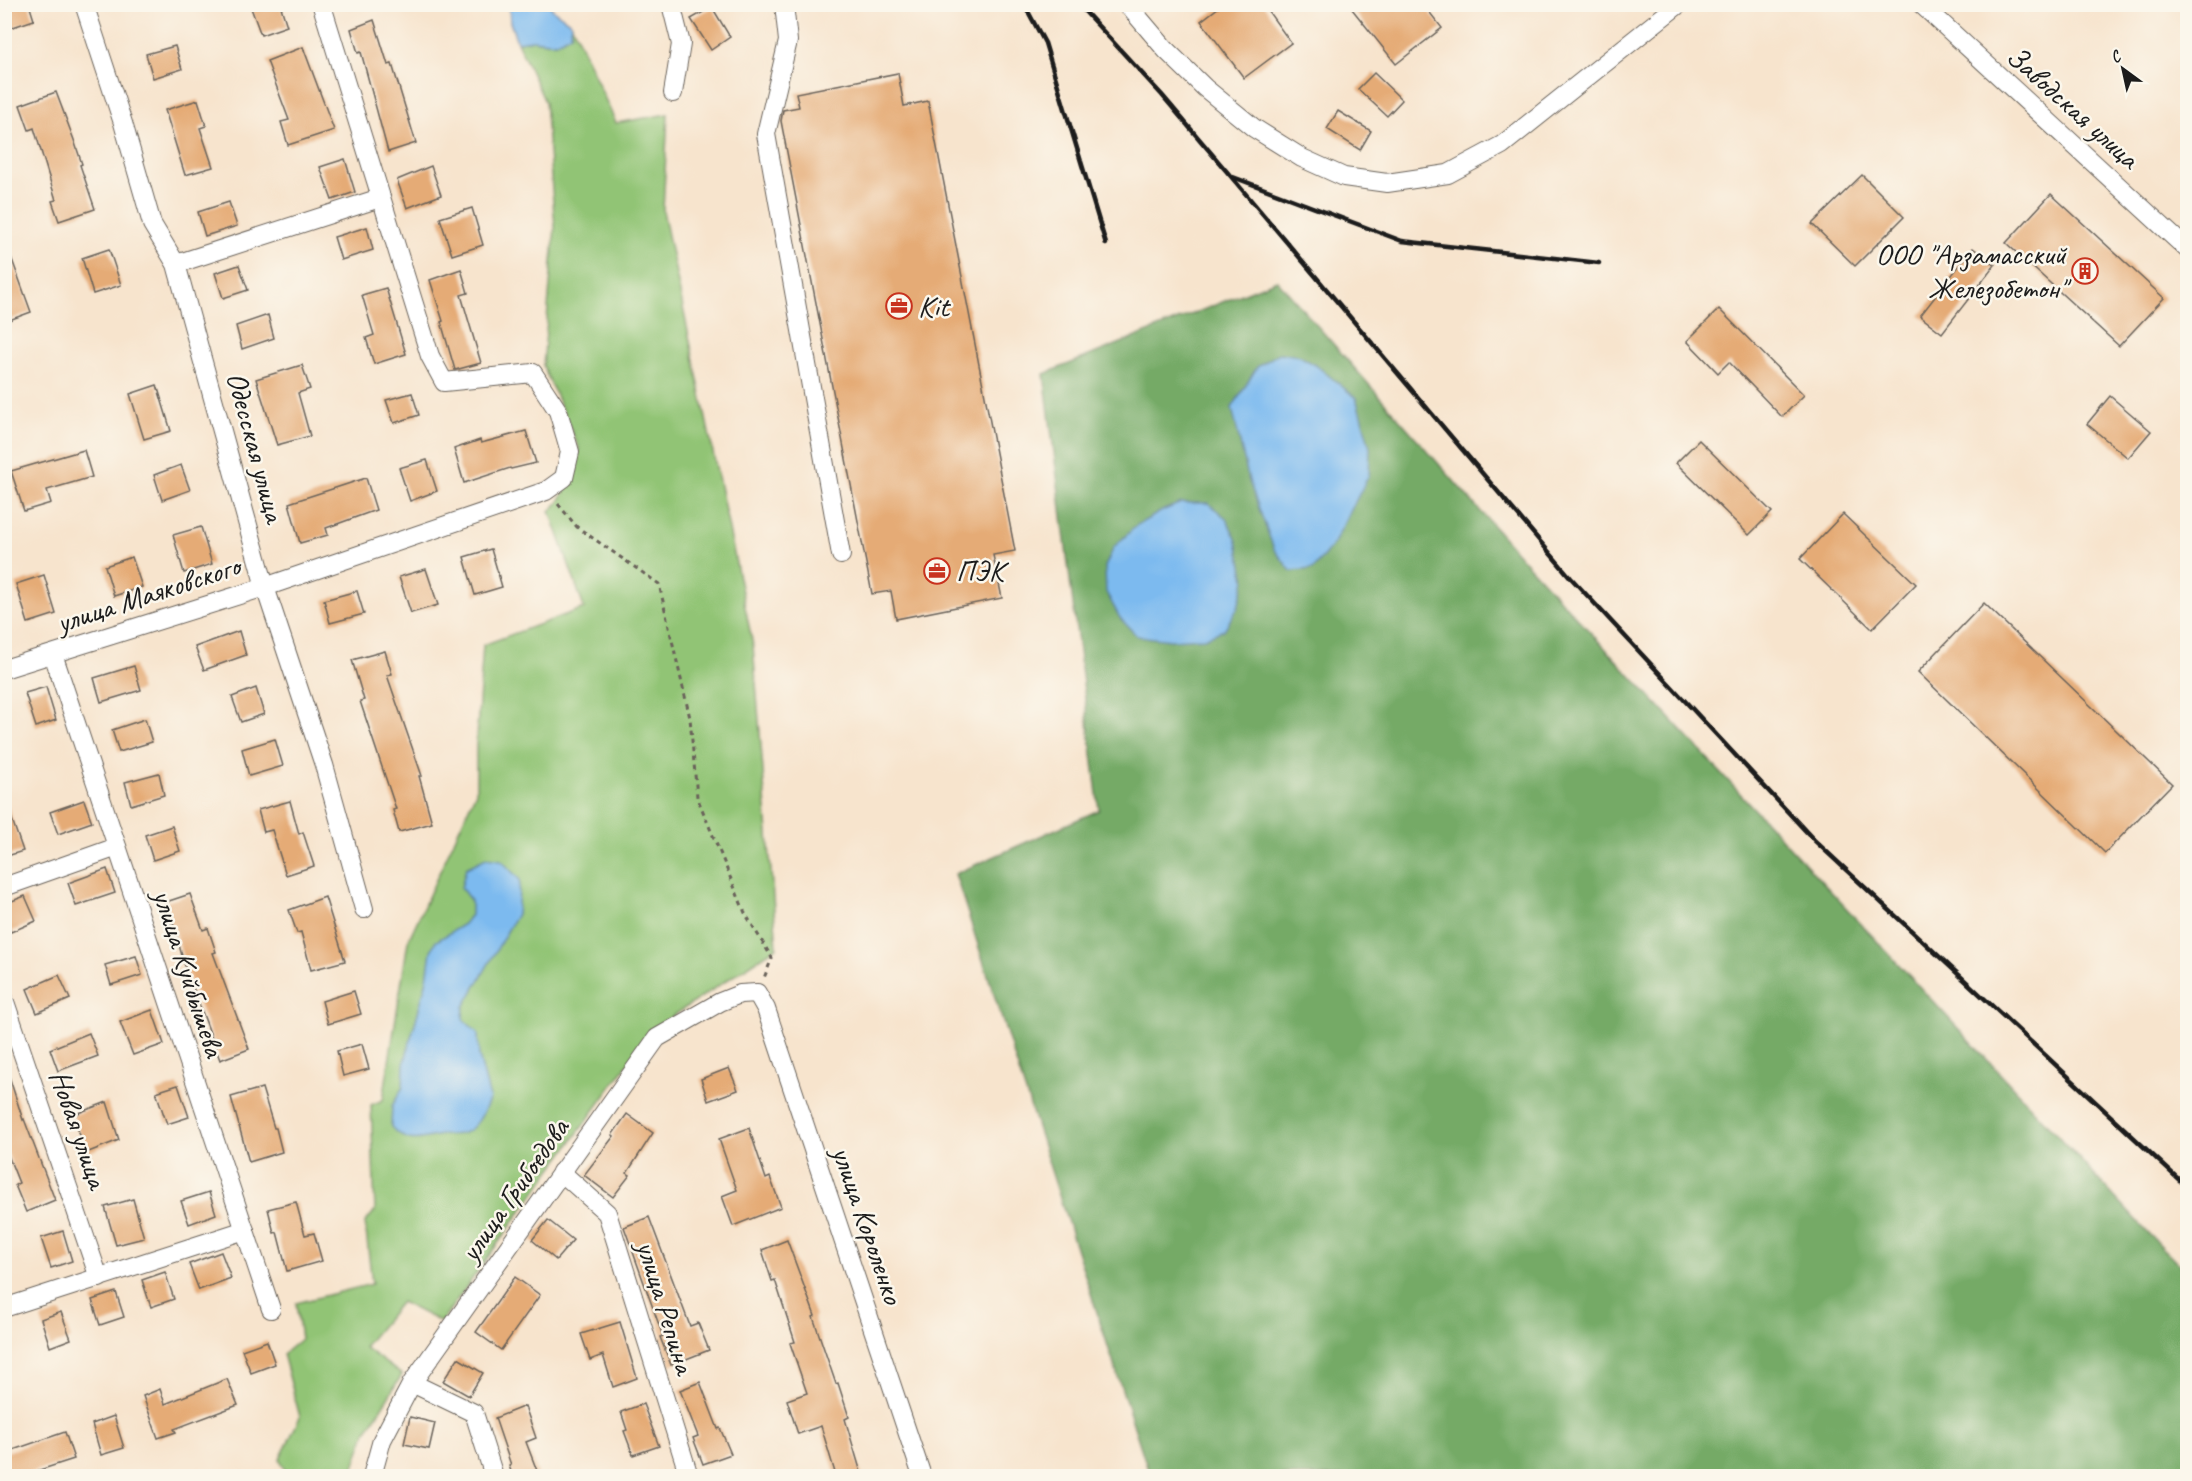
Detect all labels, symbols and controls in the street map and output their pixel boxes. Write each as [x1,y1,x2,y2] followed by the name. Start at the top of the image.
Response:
[1998,37,2149,178] street label: Заводская улица
[2093,39,2153,99] north arrow
[2107,46,2126,68] text: С
[1876,235,2072,307] place label: ООО "Арзамасский Железобетон"
[2070,256,2100,286] building icon: ООО "Арзамасский Железобетон"
[918,287,952,325] place label: Kit
[884,291,914,321] office icon: Kit
[218,368,295,529] street label: Одесская улица
[50,545,248,642] street label: улица Маяковского
[956,552,1010,590] place label: ПЭК
[922,556,952,586] office icon: ПЭК
[143,883,235,1063] street label: улица Куйбышева
[41,1065,118,1196] street label: Новая улица
[450,1110,578,1271] street label: улица Грибоедова
[823,1139,913,1310] street label: улица Короленко
[627,1234,705,1381] street label: улица Репина

